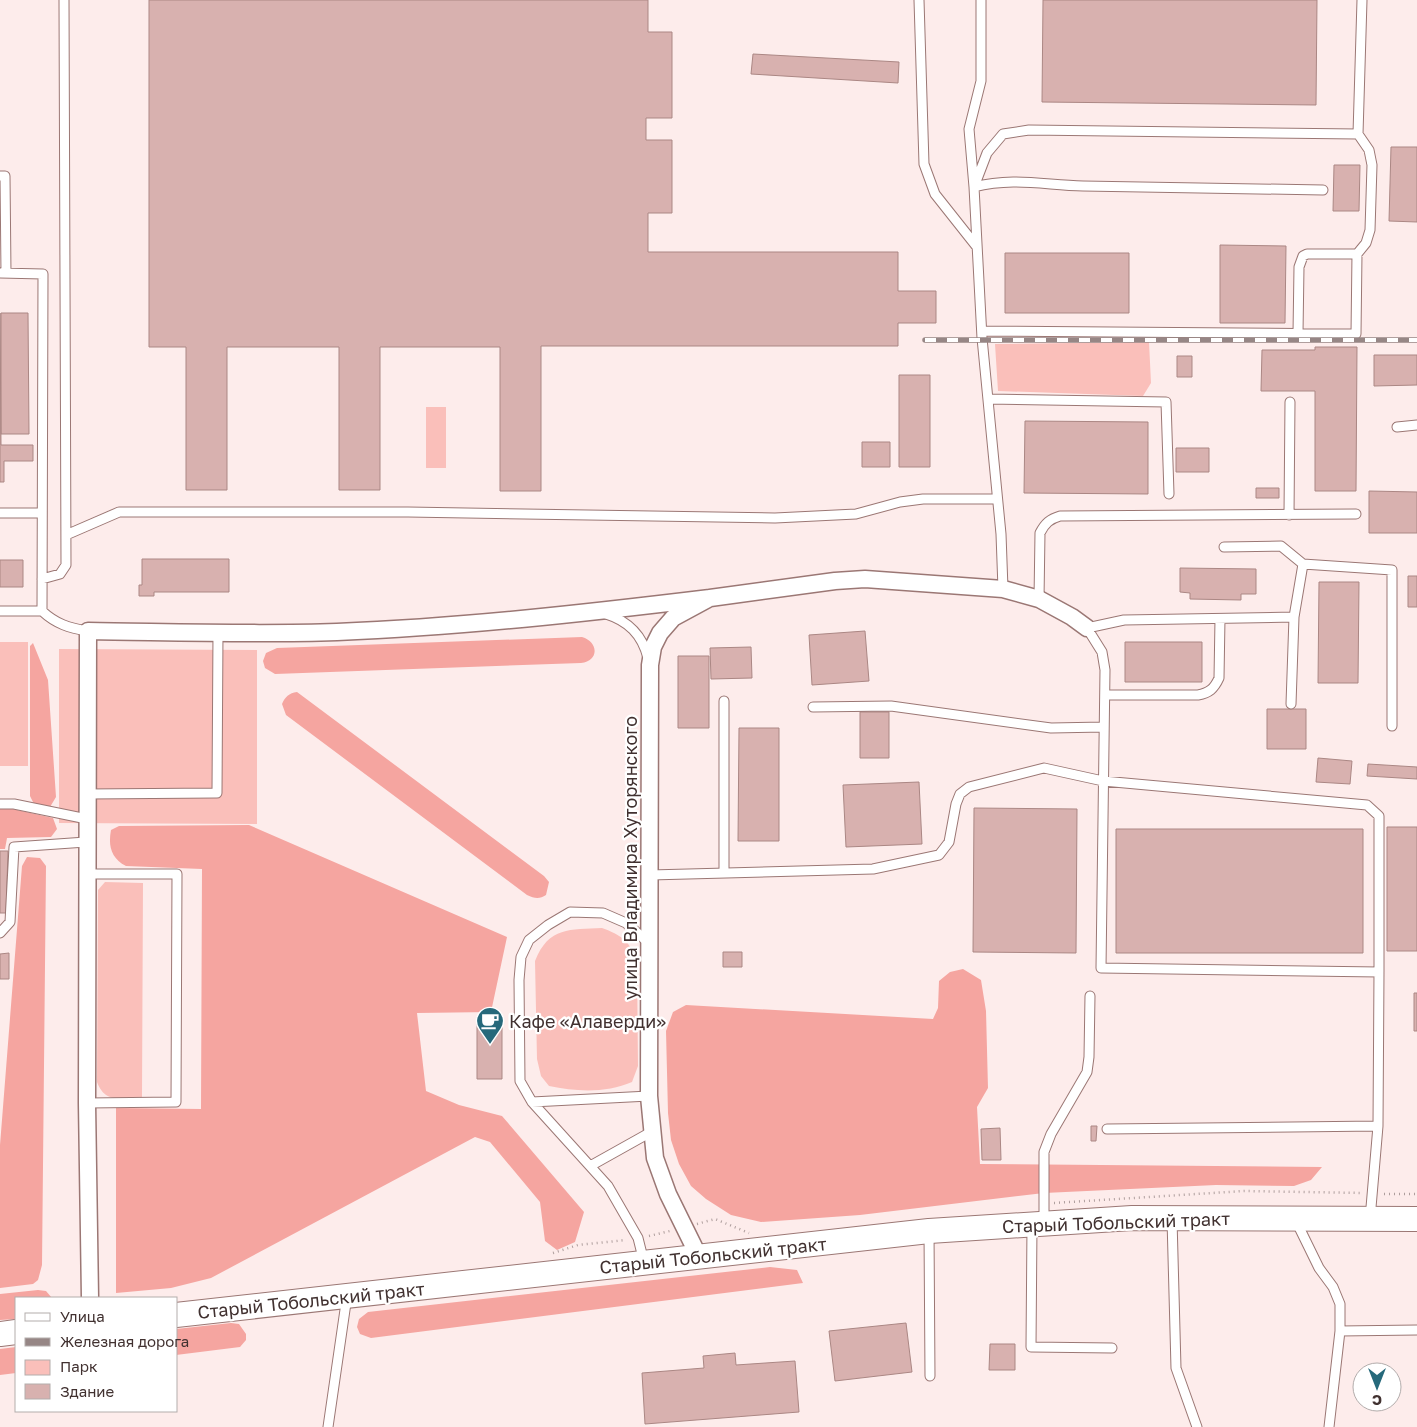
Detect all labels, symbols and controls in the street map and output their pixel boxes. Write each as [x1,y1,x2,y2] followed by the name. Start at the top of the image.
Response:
[619,716,641,1000] street label: улица Владимира Хуторянского
[475,1006,505,1045] cafe icon: Кафе «Алаверди»
[509,1010,666,1032] place label: Кафе «Алаверди»
[1002,1207,1231,1237] street label: Старый Тобольский тракт
[598,1232,828,1278] street label: Старый Тобольский тракт
[196,1277,426,1323] street label: Старый Тобольский тракт
[15,1297,178,1412] legend
[60,1307,105,1325] text: Улица
[60,1332,189,1350] text: Железная дорога
[60,1357,98,1375] text: Парк
[1352,1362,1402,1412] north arrow
[60,1382,114,1400] text: Здание
[1372,1392,1382,1409] text: С

